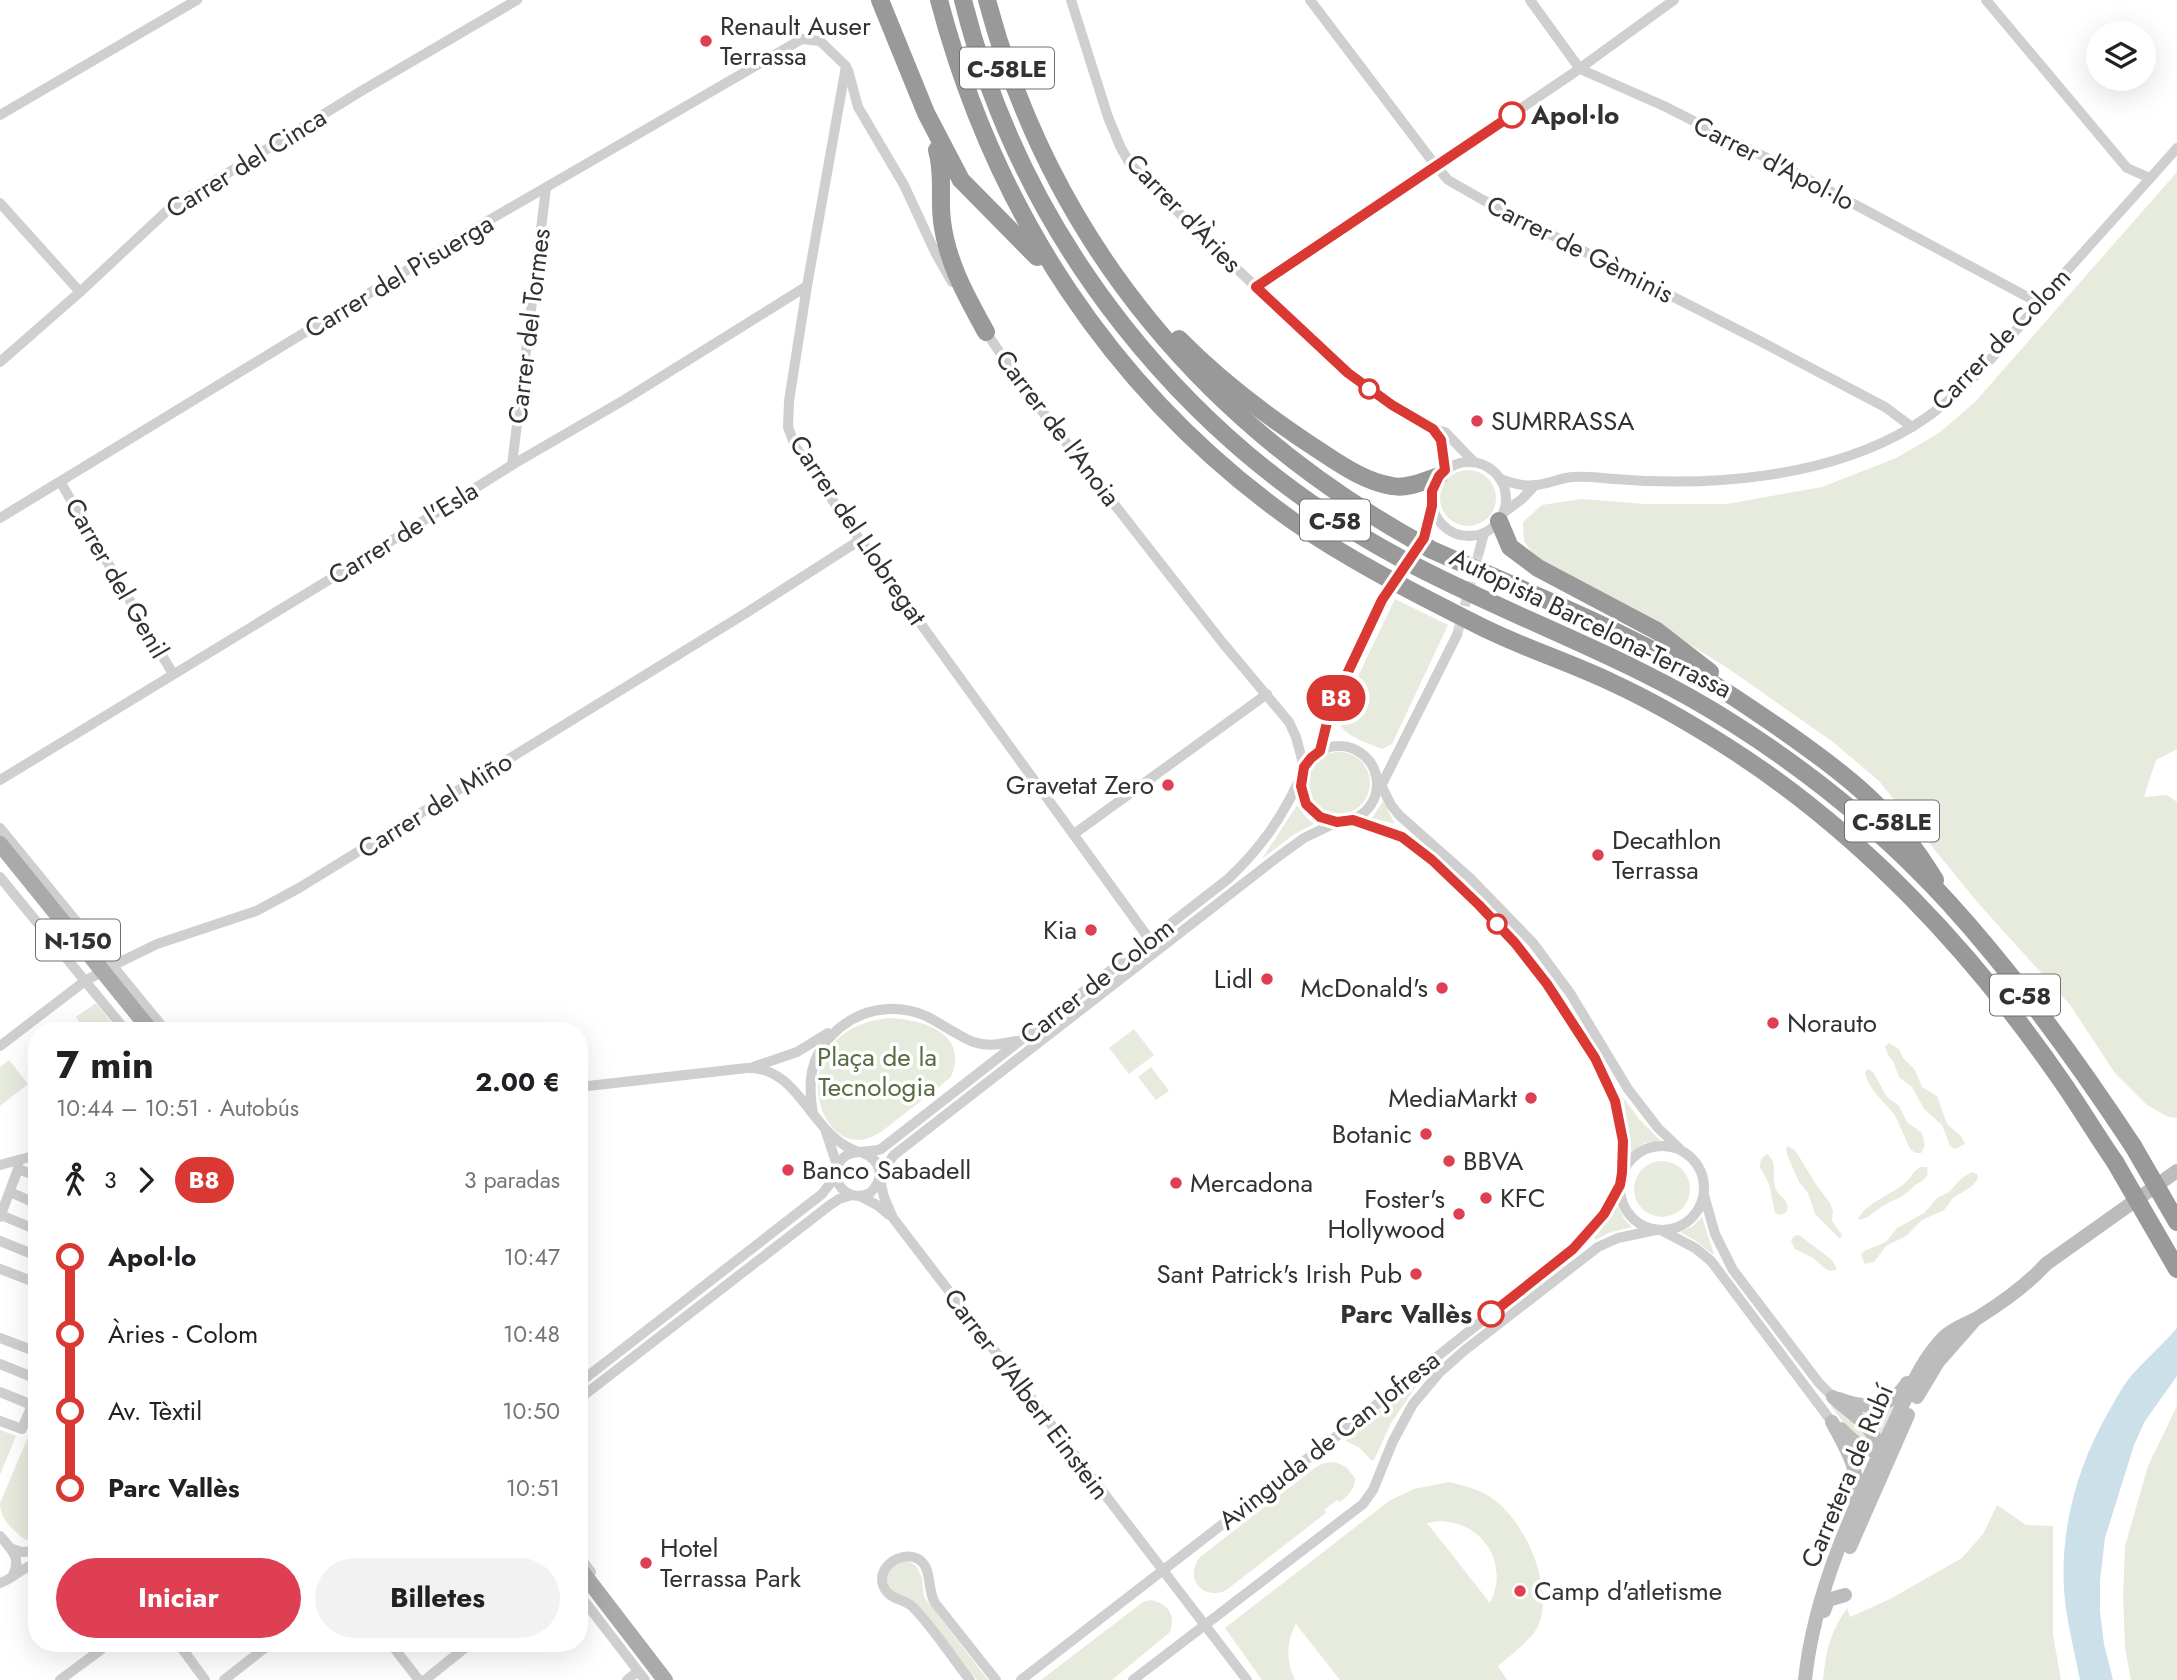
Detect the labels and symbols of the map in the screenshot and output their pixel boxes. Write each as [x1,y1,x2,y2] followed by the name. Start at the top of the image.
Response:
[720,7,871,75] place label: Renault Auser Terrassa
[698,33,714,49] marker: Renault Auser Terrassa
[960,47,1054,88] road number: C-58LE
[1530,96,1619,134] place label: Apol·lo
[158,98,334,228] street label: Carrer del Cinca
[1499,102,1525,128] marker: Apol·lo
[1687,106,1861,220] street label: Carrer d'Apol·lo
[1117,145,1251,281] street label: Carrer d'Àries
[1480,185,1680,313] street label: Carrer de Gèminis
[297,205,501,347] street label: Carrer del Pisuerga
[498,226,560,426] street label: Carrer del Tormes
[1923,259,2079,419] street label: Carrer de Colom
[986,342,1130,514] street label: Carrer de l'Anoia
[1359,379,1379,399] unlabelled marker
[1491,402,1635,440] place label: SUMRRASSA
[1469,413,1485,429] marker: SUMRRASSA
[780,427,936,633] street label: Carrer del Llobregat
[321,472,485,594] street label: Carrer de l'Esla
[56,491,178,665] street label: Carrer del Genil
[1300,500,1370,540] road number: C-58
[1444,538,1738,708] street label: Autopista Barcelona-Terrassa
[1304,675,1368,721] line badge: B8
[351,742,519,868] street label: Carrer del Miño
[1006,766,1154,804] place label: Gravetat Zero
[1160,777,1176,793] marker: Gravetat Zero
[1845,800,1939,842] road number: C-58LE
[1612,821,1722,889] place label: Decathlon Terrassa
[1590,847,1606,863] marker: Decathlon Terrassa
[1012,909,1182,1053] street label: Carrer de Colom
[1043,911,1077,949] place label: Kia
[1487,914,1507,934] unlabelled marker
[36,920,120,960] road number: N-150
[1083,922,1099,938] marker: Kia
[1214,960,1253,998] place label: Lidl
[1300,969,1428,1007] place label: McDonald's
[1259,971,1275,987] marker: Lidl
[1990,974,2060,1015] road number: C-58
[1434,980,1450,996] marker: McDonald's
[1787,1004,1877,1042] place label: Norauto
[1765,1015,1781,1031] marker: Norauto
[817,1038,937,1106] park label: Plaça de la Tecnologia
[1388,1079,1518,1117] place label: MediaMarkt
[1523,1090,1539,1106] marker: MediaMarkt
[1332,1115,1412,1153] place label: Botanic
[1418,1126,1434,1142] marker: Botanic
[1463,1142,1524,1180] place label: BBVA
[802,1151,971,1189] place label: Banco Sabadell
[1441,1153,1457,1169] marker: BBVA
[780,1162,796,1178] marker: Banco Sabadell
[1190,1164,1313,1202] place label: Mercadona
[1168,1175,1184,1191] marker: Mercadona
[1500,1179,1546,1217] place label: KFC
[1328,1180,1445,1248] place label: Foster's Hollywood
[1478,1190,1494,1206] marker: KFC
[1451,1206,1467,1222] marker: Foster's Hollywood
[1157,1255,1402,1293] place label: Sant Patrick's Irish Pub
[1408,1266,1424,1282] marker: Sant Patrick's Irish Pub
[935,1280,1119,1508] street label: Carrer d'Albert Einstein
[1340,1295,1472,1333] place label: Parc Vallès
[1478,1301,1504,1327] marker: Parc Vallès
[1210,1341,1448,1539] street label: Avinguda de Can Jofresa
[1791,1377,1903,1574] street label: Carretera de Rubí
[660,1529,801,1597] place label: Hotel Terrassa Park
[638,1555,654,1571] marker: Hotel Terrassa Park
[1534,1572,1722,1610] place label: Camp d'atletisme
[1512,1583,1528,1599] marker: Camp d'atletisme

